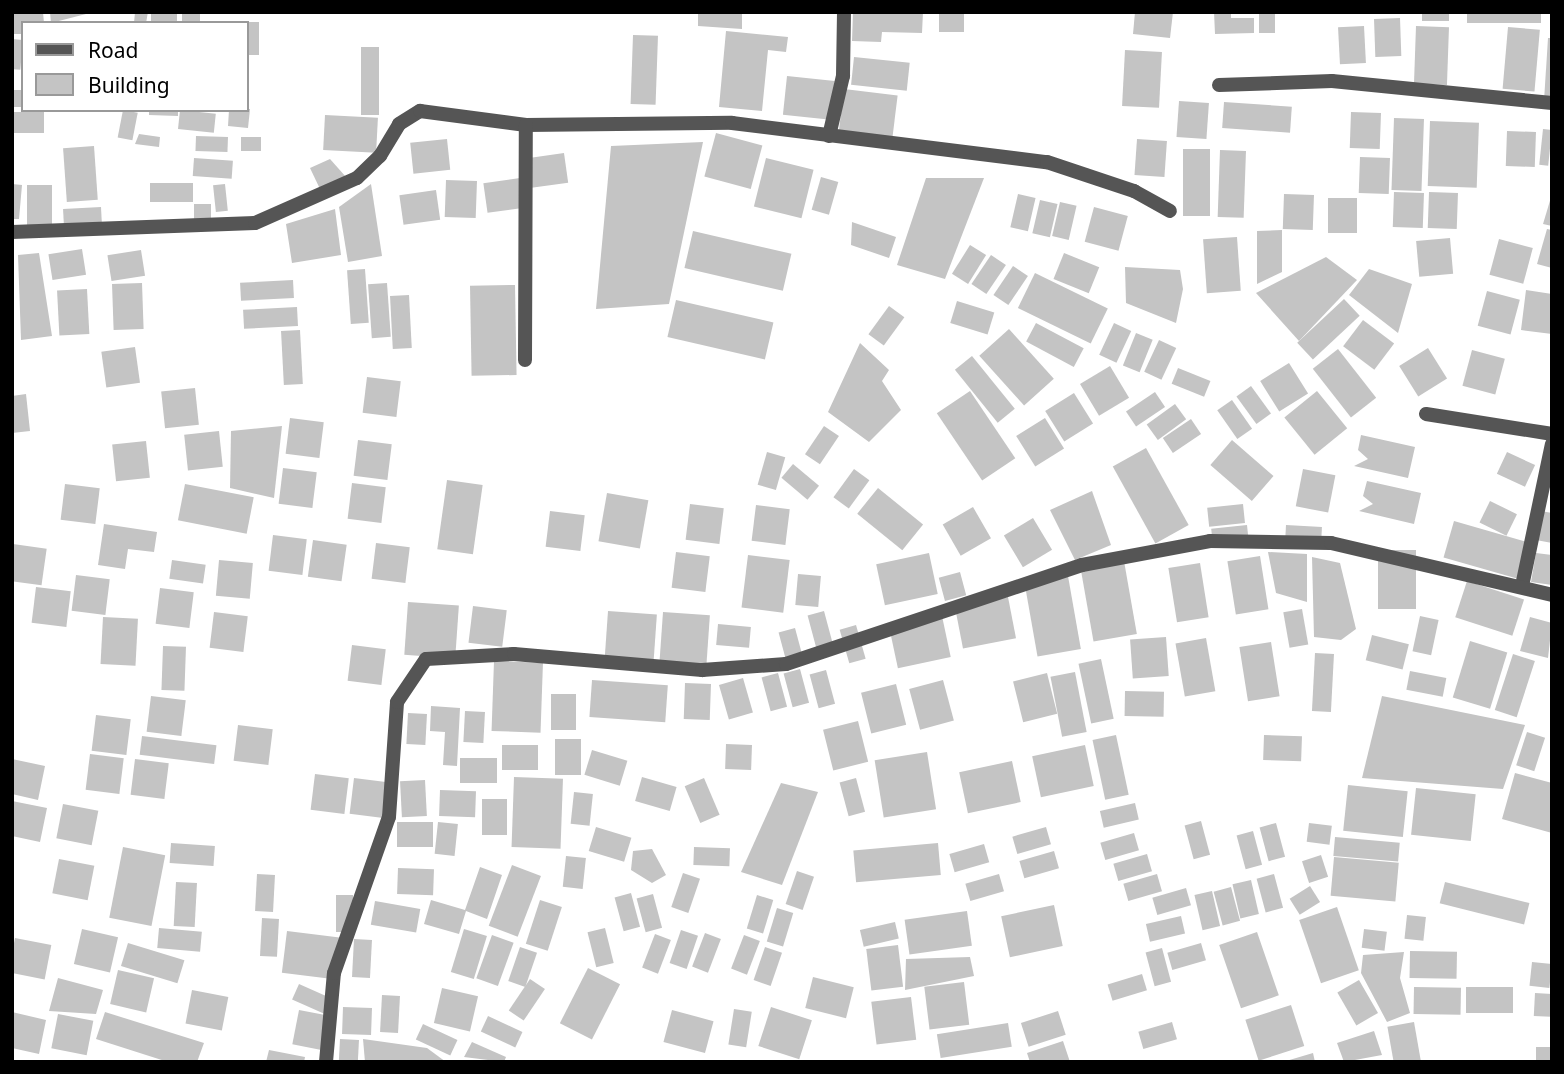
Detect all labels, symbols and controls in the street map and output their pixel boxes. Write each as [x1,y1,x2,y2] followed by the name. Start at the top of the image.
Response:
[21,21,248,112] legend
[88,36,138,64] text: Road
[88,71,170,99] text: Building

